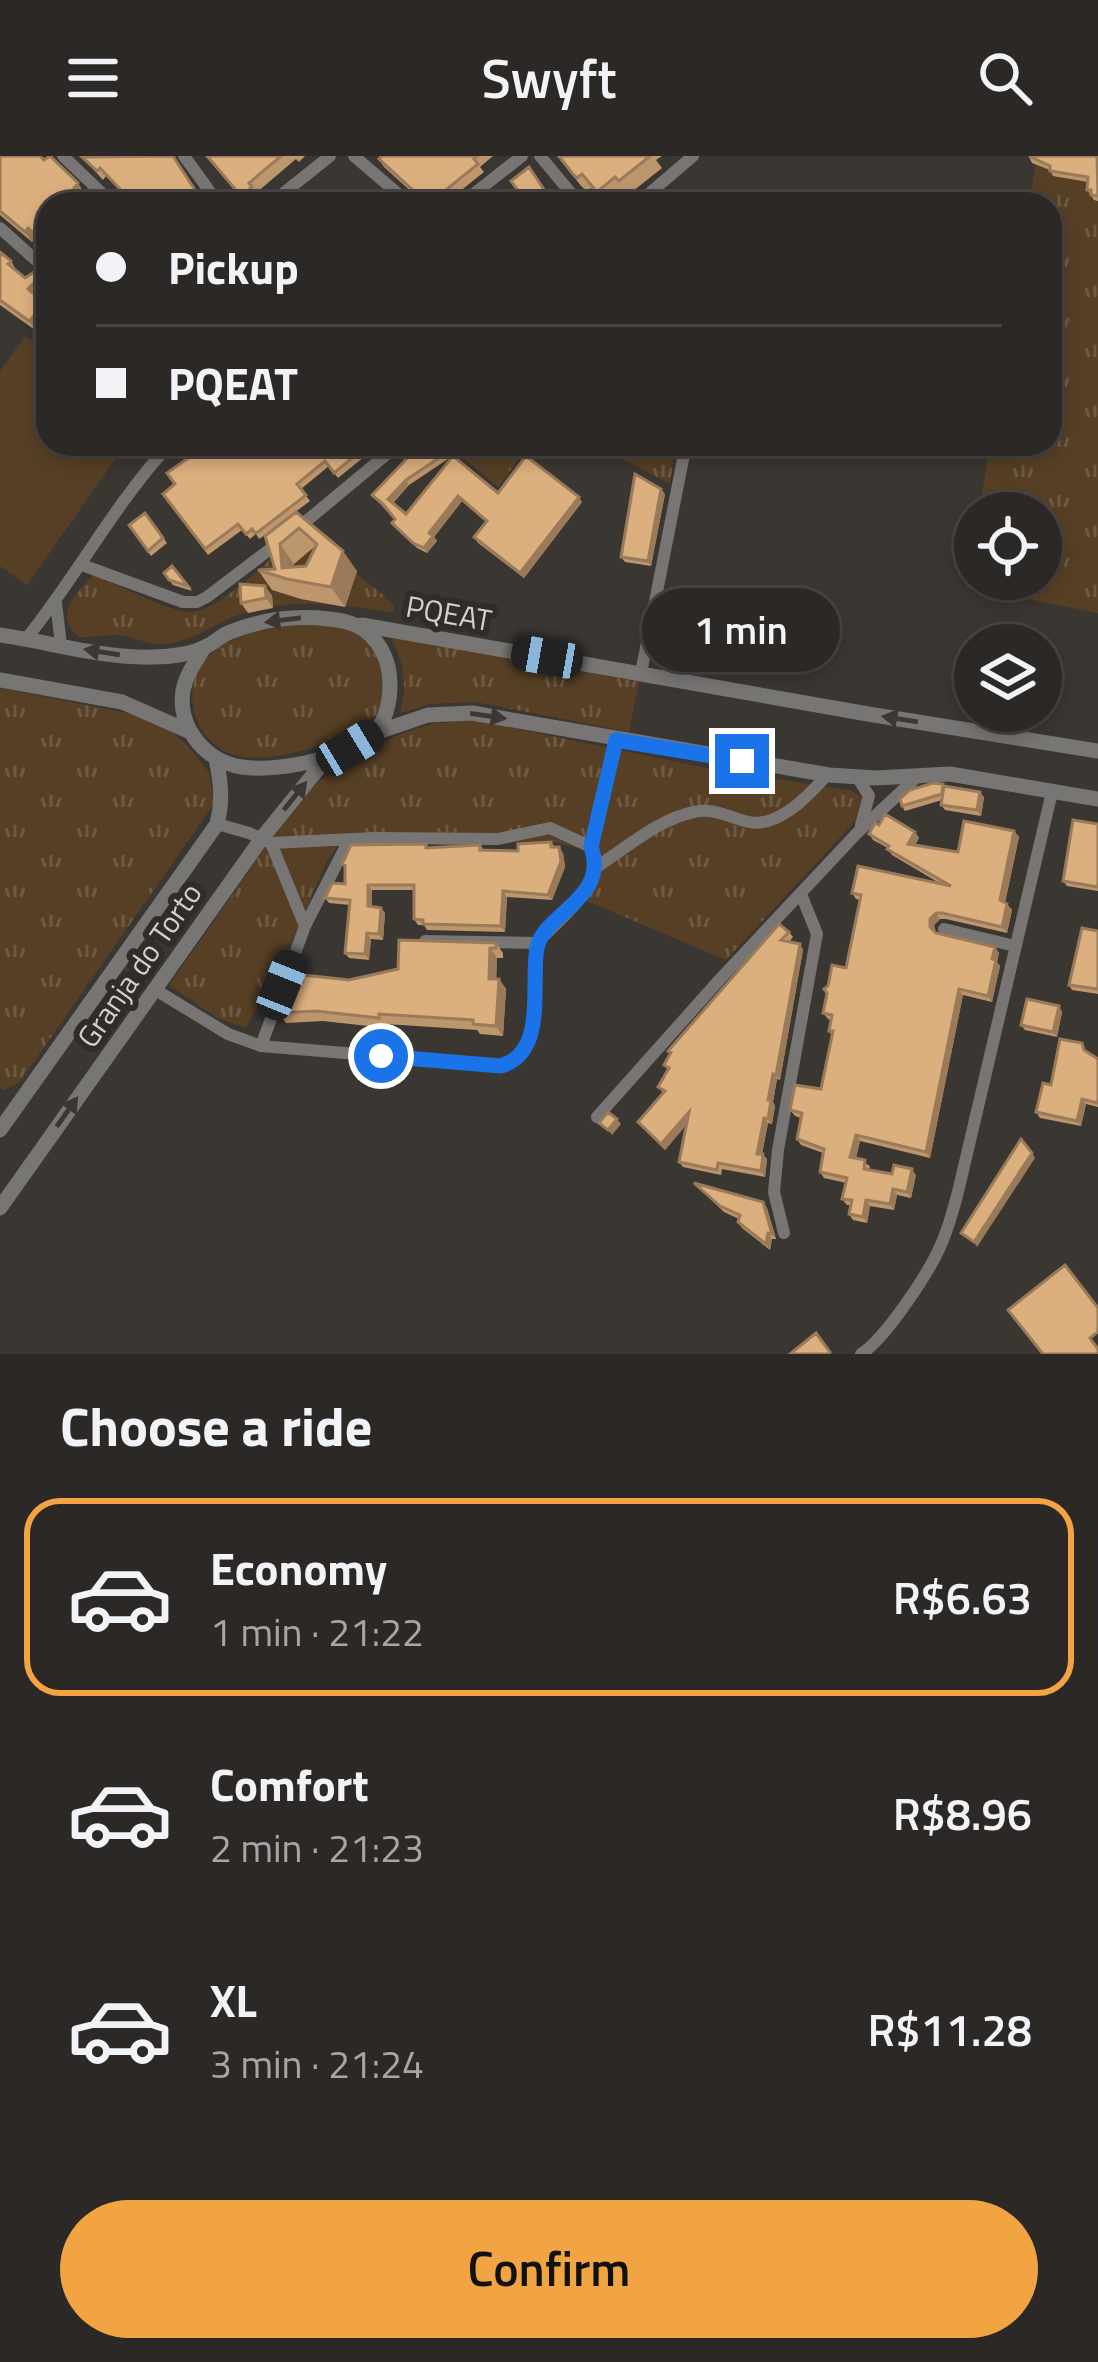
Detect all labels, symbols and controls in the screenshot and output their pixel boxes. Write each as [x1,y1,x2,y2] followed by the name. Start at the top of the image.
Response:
[482,37,616,119] text: Swyft
[60,45,126,111] icon: menu
[972,45,1038,111] icon: search
[168,233,299,301] text: Pickup
[168,349,298,417] text: PQEAT
[954,492,1062,732] map controls
[954,492,1062,600] button: locate
[402,583,496,643] street label: PQEAT
[643,587,841,671] callout: 1 min
[694,600,788,659] text: 1 min
[264,610,301,629] one-way arrow
[954,624,1062,732] button: layers
[508,633,586,681] car
[83,642,120,661] one-way arrow
[470,707,507,726] one-way arrow
[880,709,918,727] one-way arrow
[310,714,390,782] car
[715,734,769,788] route end
[282,781,307,812] one-way arrow
[65,873,213,1057] street label: Granja do Torto
[252,945,312,1025] car
[354,1029,408,1083] route start
[55,1096,78,1128] one-way arrow
[60,1385,372,1467] text: Choose a ride
[210,1534,387,1602] text: Economy
[66,1543,174,1651] icon: car
[893,1563,1032,1631] text: R$6.63
[210,1602,424,1661] text: 1 min · 21:22
[210,1750,369,1818] text: Comfort
[66,1759,174,1867] icon: car
[893,1779,1032,1847] text: R$8.96
[210,1818,424,1877] text: 2 min · 21:23
[210,1966,257,2034] text: XL
[66,1975,174,2083] icon: car
[867,1995,1032,2063] text: R$11.28
[210,2034,424,2093] text: 3 min · 21:24
[60,2200,1038,2338] button: Confirm

